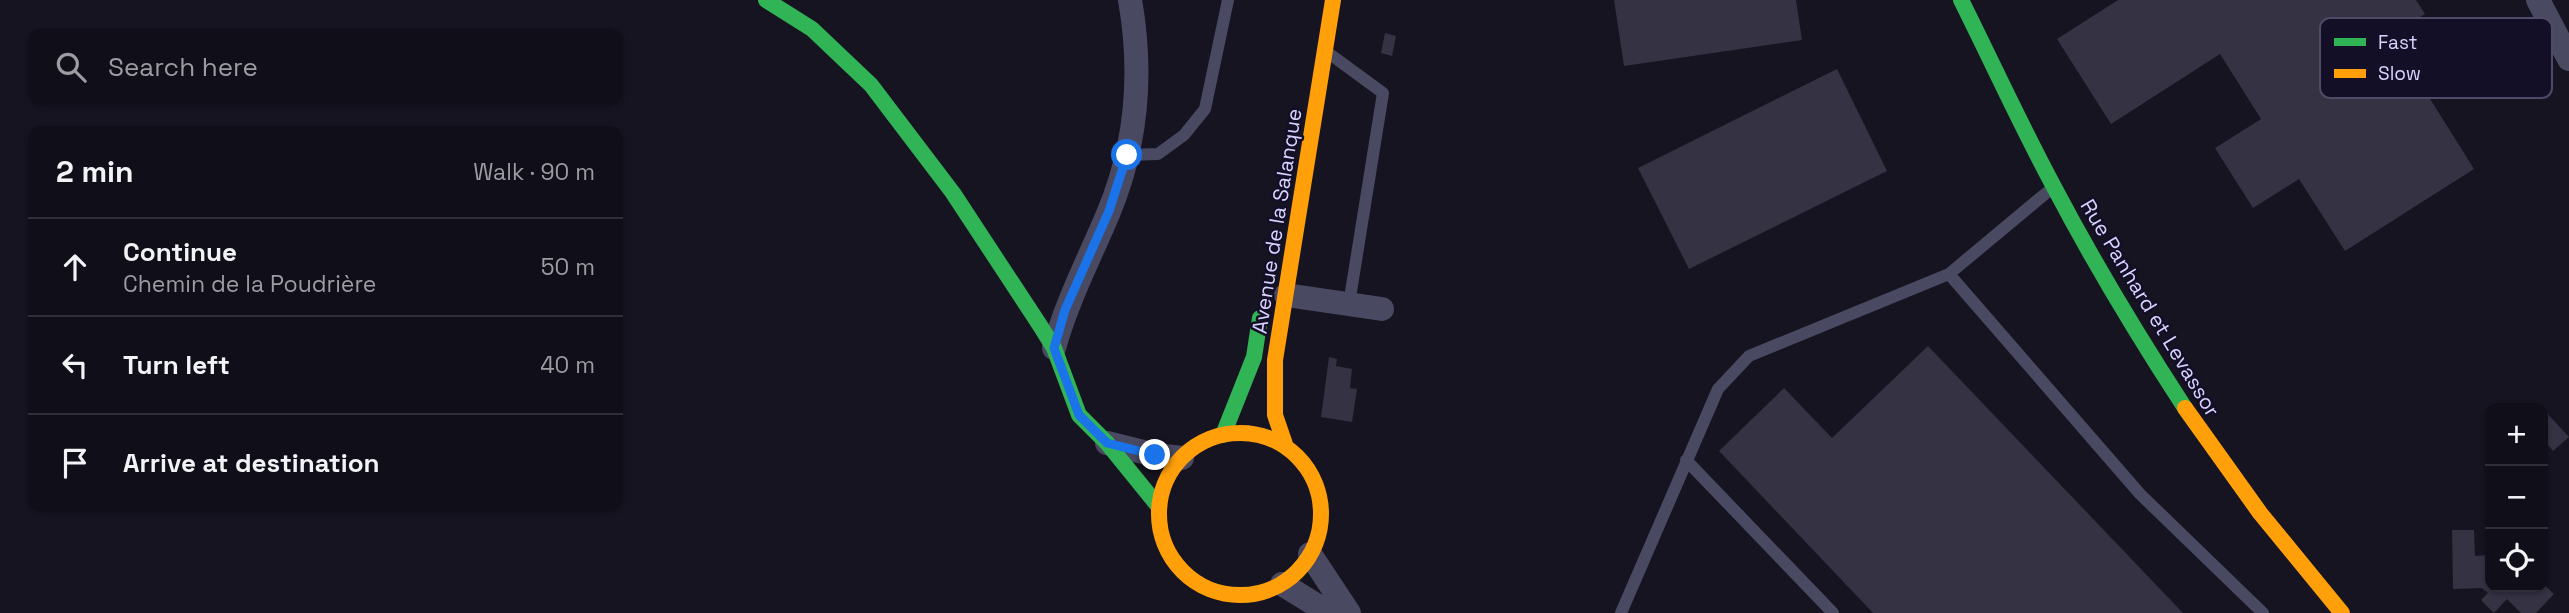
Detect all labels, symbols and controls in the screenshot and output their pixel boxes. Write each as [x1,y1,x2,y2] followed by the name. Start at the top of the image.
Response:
[2320,18,2552,98] legend
[28,28,623,105] search box
[2378,30,2418,55] text: Fast
[52,48,90,86] icon: search
[108,50,258,84] text: Search here
[2378,61,2421,86] text: Slow
[1245,107,1308,335] street label: Avenue de la Salanque
[1111,139,1142,170] route start
[56,152,134,191] text: 2 min
[473,157,595,187] text: Walk · 90 m
[2075,194,2226,422] street label: Rue Panhard et Levassor
[123,235,237,269] text: Continue
[56,248,94,286] icon: ahead
[541,252,595,282] text: 50 m
[123,269,376,299] text: Chemin de la Poudrière
[56,346,94,384] icon: left
[123,348,230,382] text: Turn left
[540,350,595,380] text: 40 m
[2485,403,2548,592] map controls
[2485,403,2548,466] button: +
[1139,439,1170,470] route end
[56,444,94,482] icon: arrive
[123,446,380,480] text: Arrive at destination
[2485,466,2548,529] button: −
[2485,529,2548,592] button: locate

